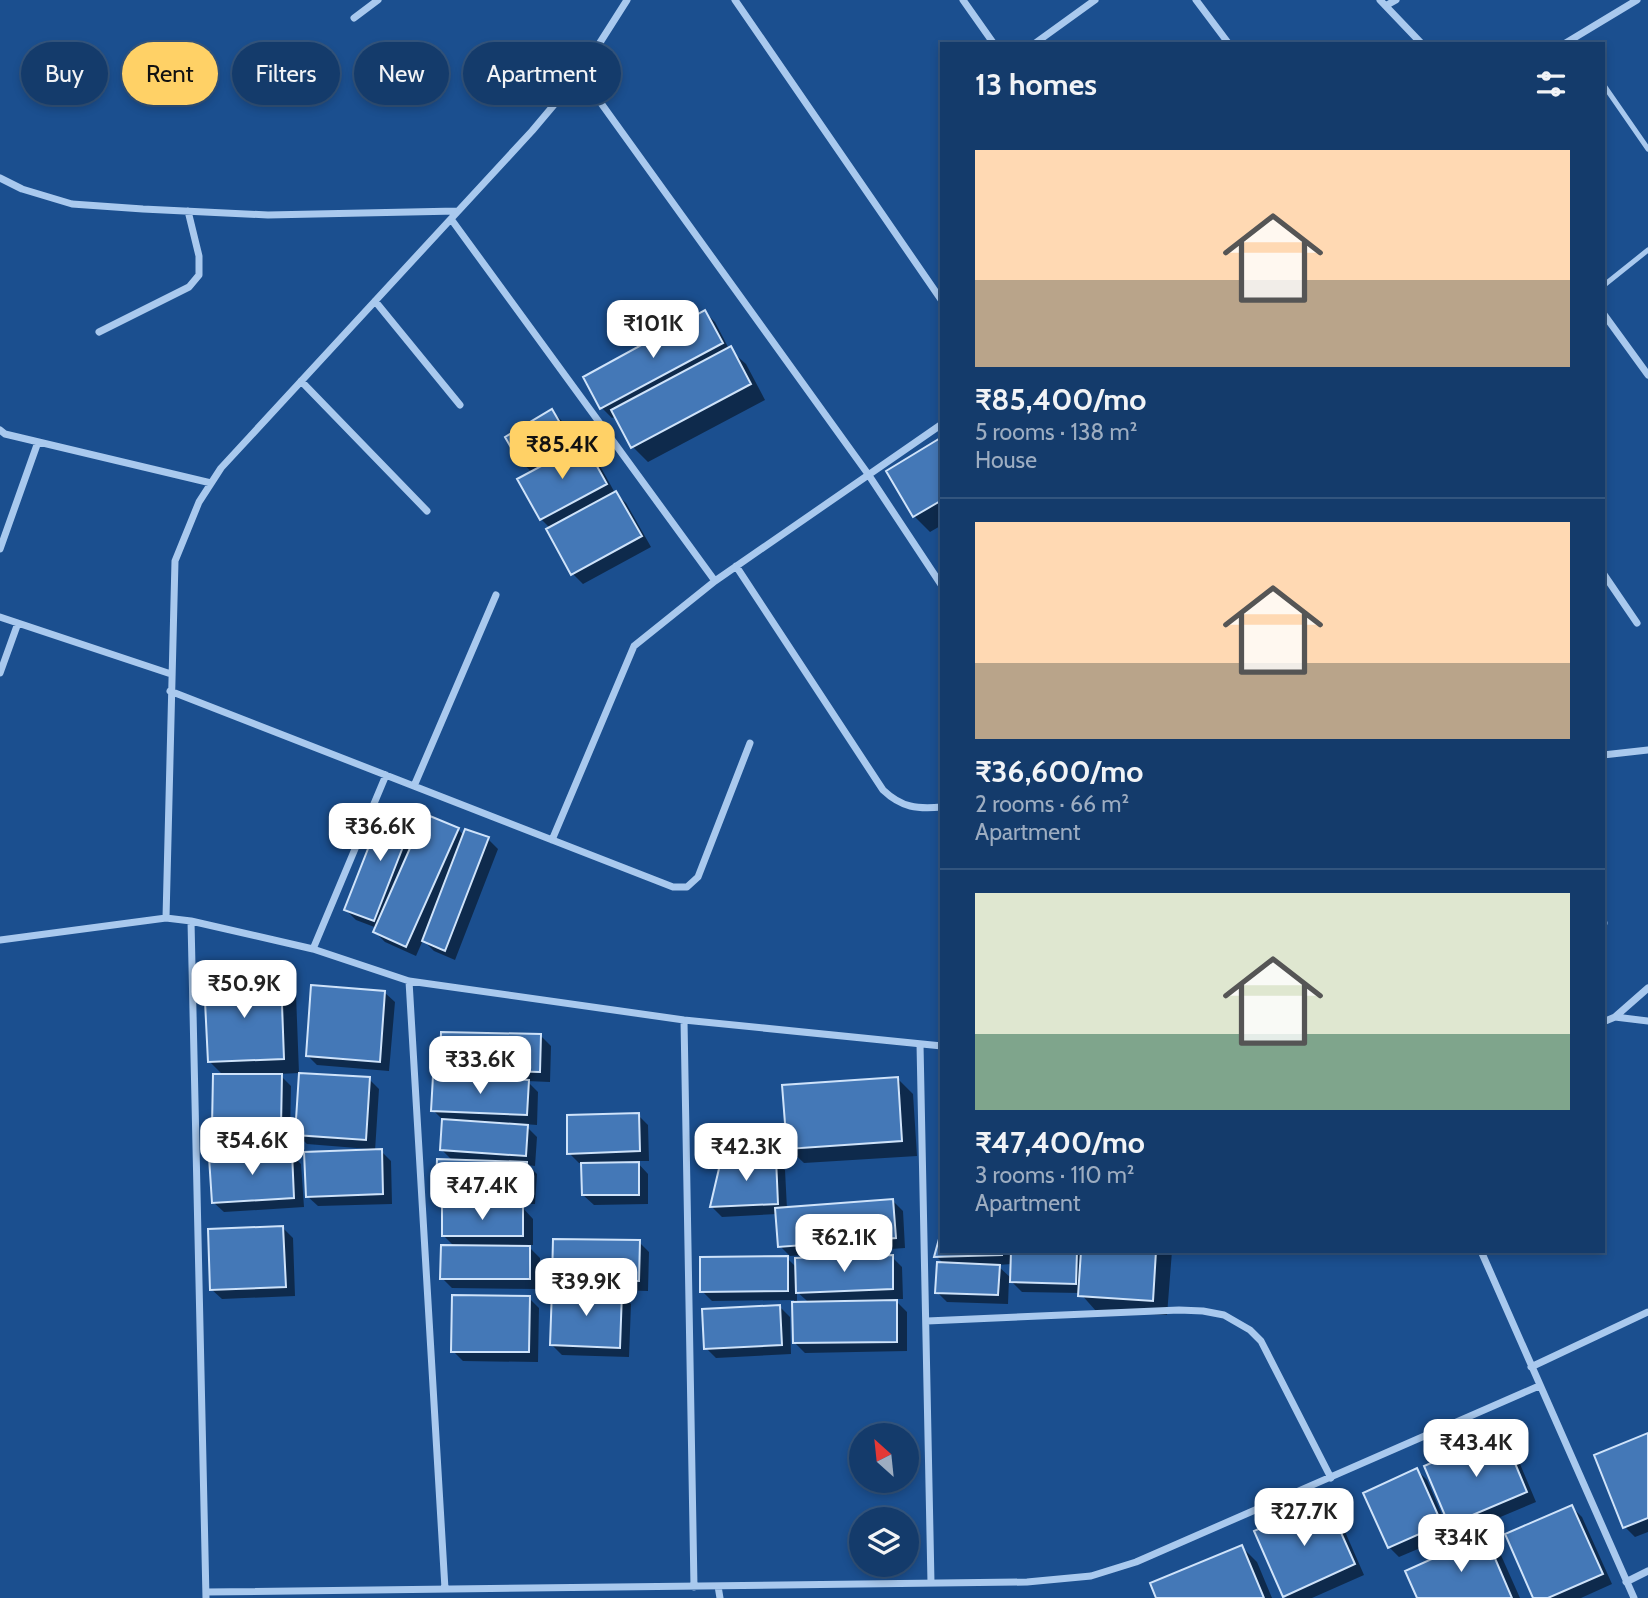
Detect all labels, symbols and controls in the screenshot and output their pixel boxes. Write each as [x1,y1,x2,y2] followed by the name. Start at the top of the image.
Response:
[21,42,108,105] chip: Buy
[122,42,218,105] chip: Rent
[232,42,340,105] chip: Filters
[354,42,449,105] chip: New
[463,42,621,105] chip: Apartment
[1532,65,1570,103] icon: filters
[975,66,1097,103] text: 13 homes
[1210,195,1336,321] icon: home
[604,300,702,360] pin: ₹101K
[623,309,683,337] text: ₹101K
[975,381,1146,418] text: ₹85,400/mo
[975,418,1137,446] text: 5 rooms · 138 m²
[505,421,619,481] pin: ₹85.4K
[526,430,598,458] text: ₹85.4K
[975,446,1037,474] text: House
[1210,567,1336,693] icon: home
[975,753,1143,790] text: ₹36,600/mo
[975,790,1129,818] text: 2 rooms · 66 m²
[323,804,437,863] pin: ₹36.6K
[345,812,415,840] text: ₹36.6K
[975,818,1080,846] text: Apartment
[1210,938,1336,1064] icon: home
[187,960,301,1020] pin: ₹50.9K
[208,969,280,997] text: ₹50.9K
[423,1036,537,1096] pin: ₹33.6K
[445,1045,515,1073] text: ₹33.6K
[195,1118,309,1177] pin: ₹54.6K
[689,1124,803,1183] pin: ₹42.3K
[975,1124,1145,1161] text: ₹47,400/mo
[216,1126,288,1154] text: ₹54.6K
[711,1132,781,1160] text: ₹42.3K
[975,1161,1134,1189] text: 3 rooms · 110 m²
[425,1162,539,1222] pin: ₹47.4K
[446,1171,518,1199] text: ₹47.4K
[975,1189,1080,1217] text: Apartment
[787,1214,901,1274] pin: ₹62.1K
[811,1223,877,1251] text: ₹62.1K
[529,1258,643,1318] pin: ₹39.9K
[551,1267,621,1295] text: ₹39.9K
[1419,1420,1533,1479] pin: ₹43.4K
[849,1423,919,1493] north arrow
[849,1423,919,1577] map controls
[1439,1428,1513,1456] text: ₹43.4K
[1247,1488,1361,1548] pin: ₹27.7K
[1271,1497,1337,1525] text: ₹27.7K
[849,1507,919,1577] button: layers
[1420,1514,1502,1574] pin: ₹34K
[1434,1523,1488,1551] text: ₹34K

